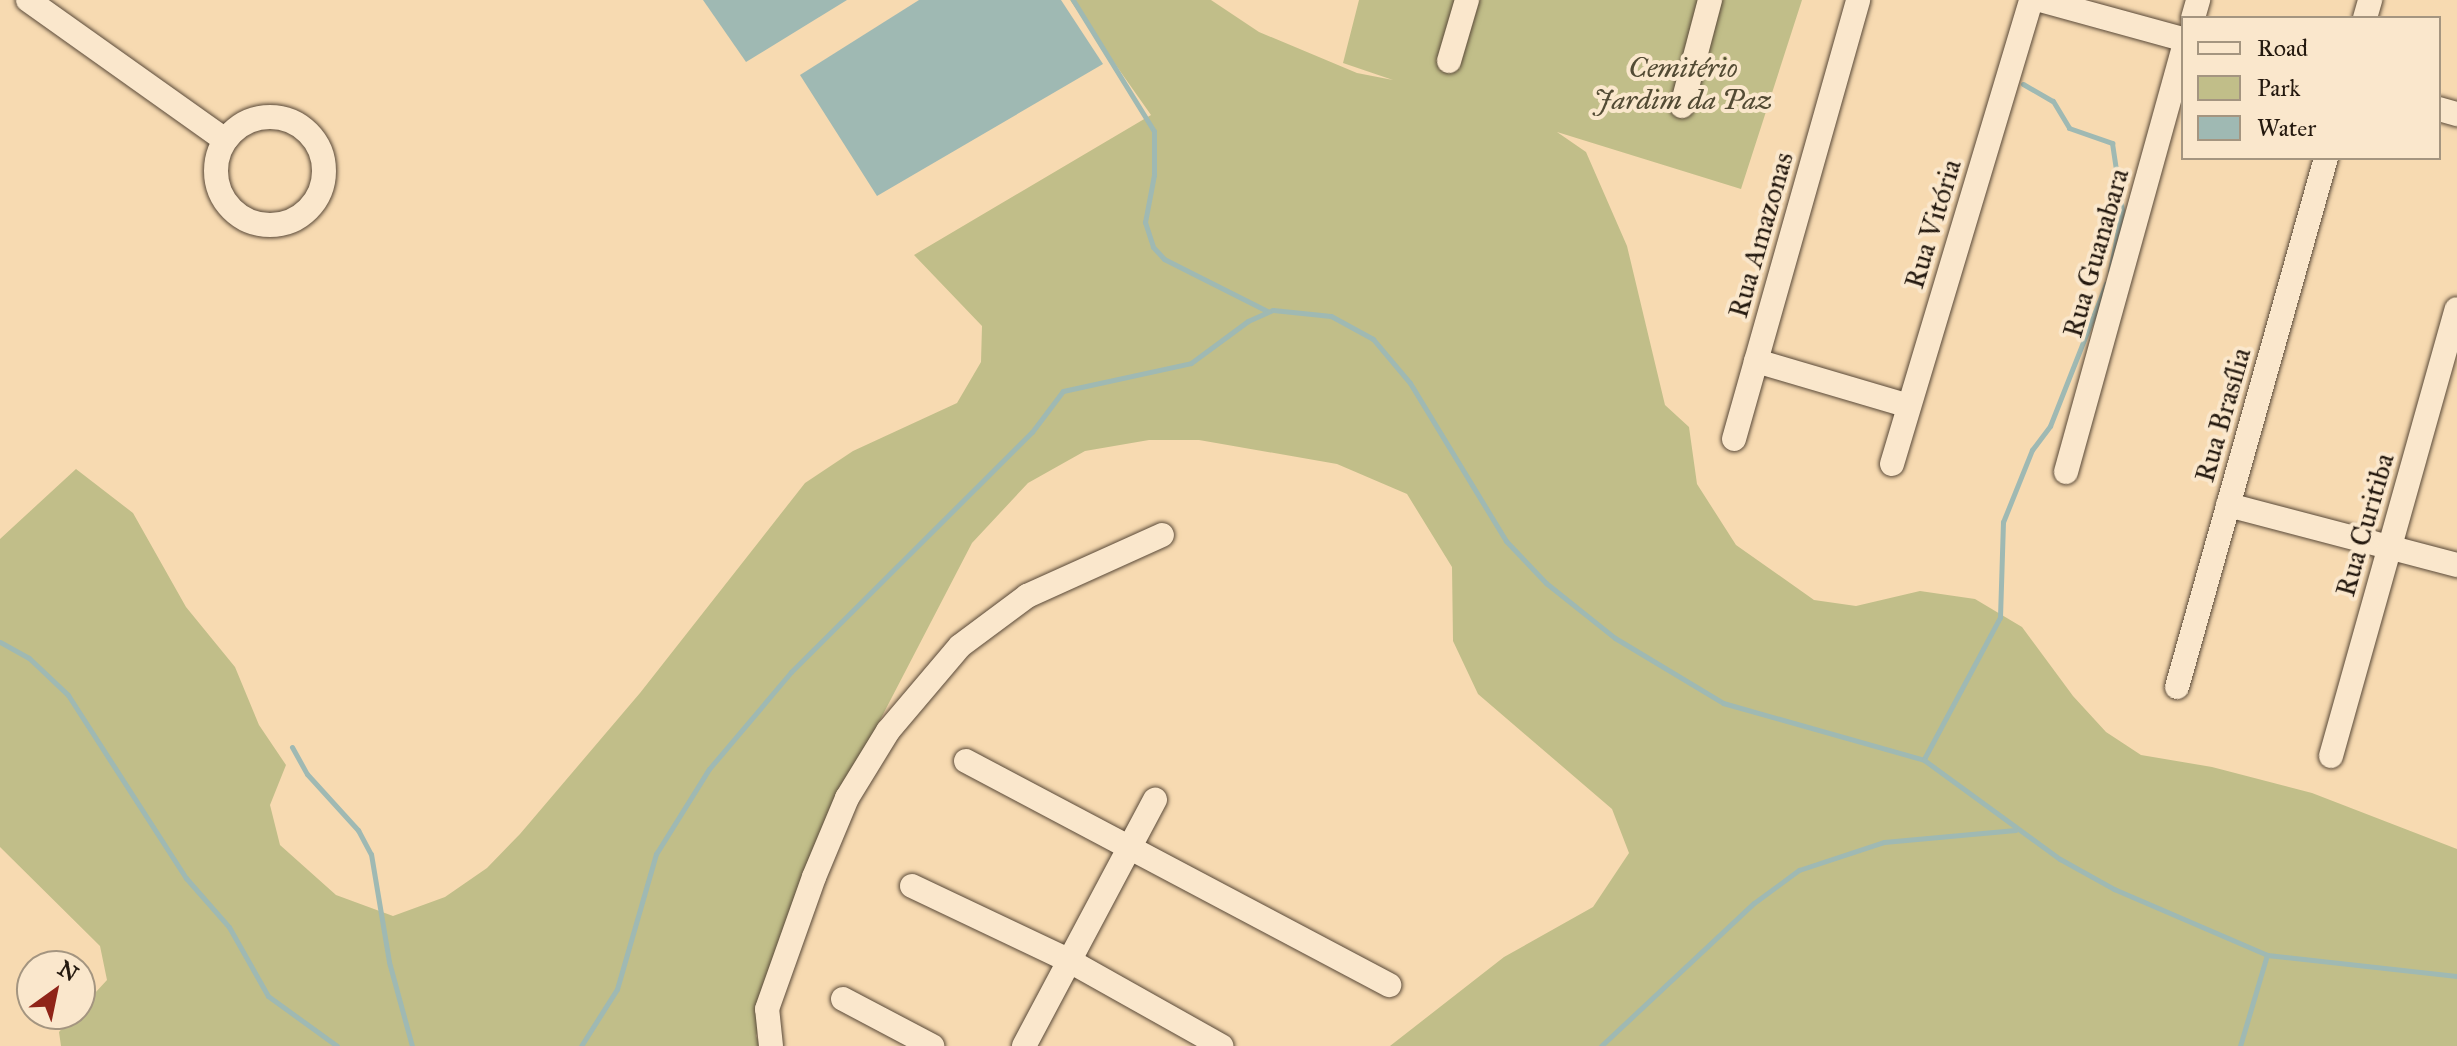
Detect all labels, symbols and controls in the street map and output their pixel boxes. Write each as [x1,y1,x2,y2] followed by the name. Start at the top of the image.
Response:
[2181,16,2441,160] legend
[2257,33,2308,63] text: Road
[1594,51,1772,117] park label: Cemitério Jardim da Paz
[2257,73,2300,103] text: Park
[2257,113,2316,143] text: Water
[1721,148,1801,322] street label: Rua Amazonas
[1897,155,1969,293] street label: Rua Vitória
[2056,165,2136,341] street label: Rua Guanabara
[2188,344,2258,486] street label: Rua Brasília
[2329,450,2401,600] street label: Rua Curitiba
[16,950,96,1030] north arrow
[53,955,83,988] text: N

